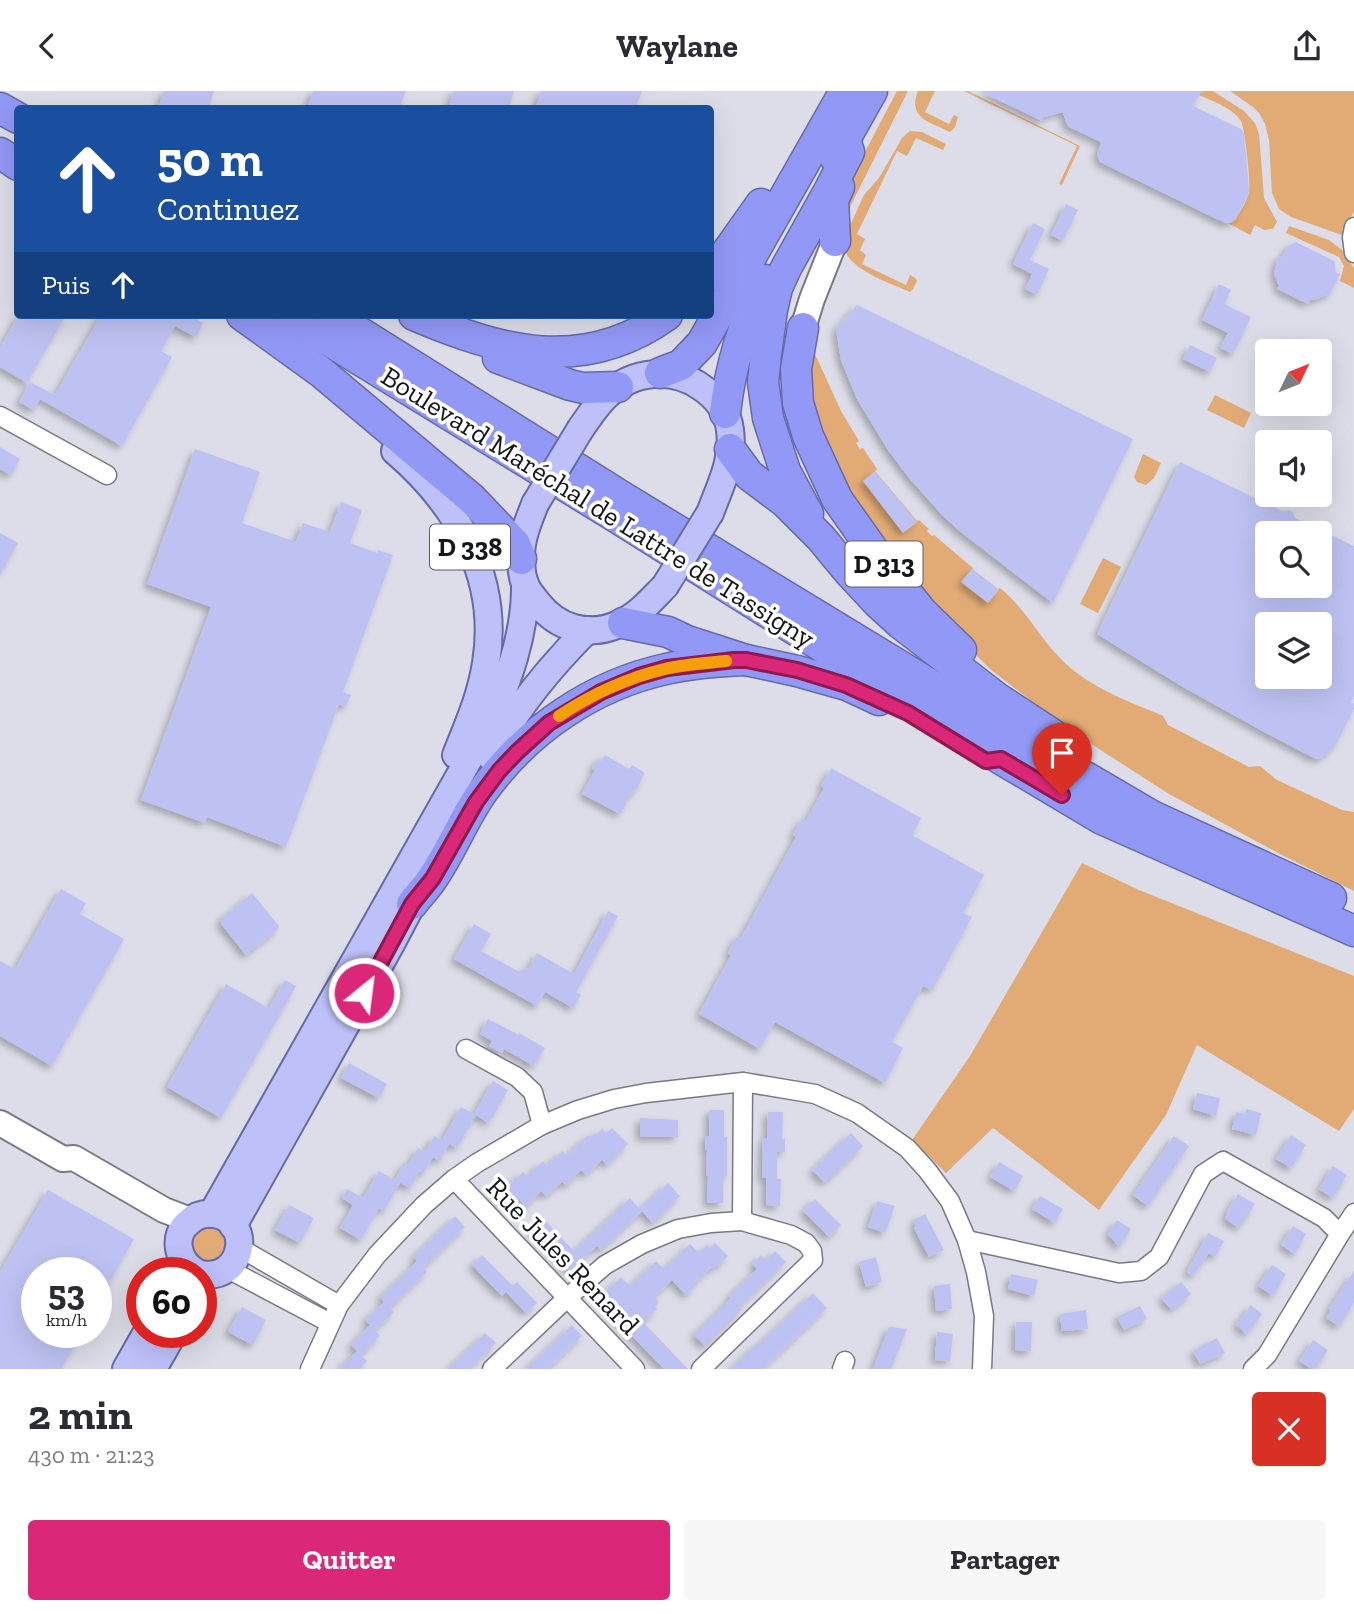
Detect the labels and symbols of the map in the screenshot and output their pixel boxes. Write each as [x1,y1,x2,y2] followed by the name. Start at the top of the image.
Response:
[1255,339,1332,417] north arrow
[375,359,821,655] street label: Boulevard Maréchal de Lattre de Tassigny
[430,524,510,569] road number: D 338
[846,541,922,586] road number: D 313
[1032,723,1092,795] pin
[327,956,401,1030] position arrow
[480,1170,646,1342] street label: Rue Jules Renard
[126,1257,217,1348] speed limit sign: 60

